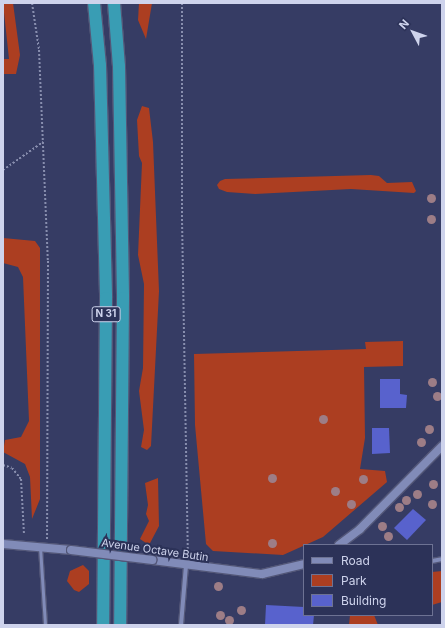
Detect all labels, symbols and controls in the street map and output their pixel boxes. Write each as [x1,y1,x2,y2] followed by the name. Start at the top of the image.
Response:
[393,12,433,52] north arrow
[396,16,412,32] text: N
[91,306,121,322] road number: N 31
[101,536,209,564] street label: Avenue Octave Butin
[303,544,433,616] legend
[341,553,370,568] text: Road
[341,573,367,588] text: Park
[341,593,386,608] text: Building

